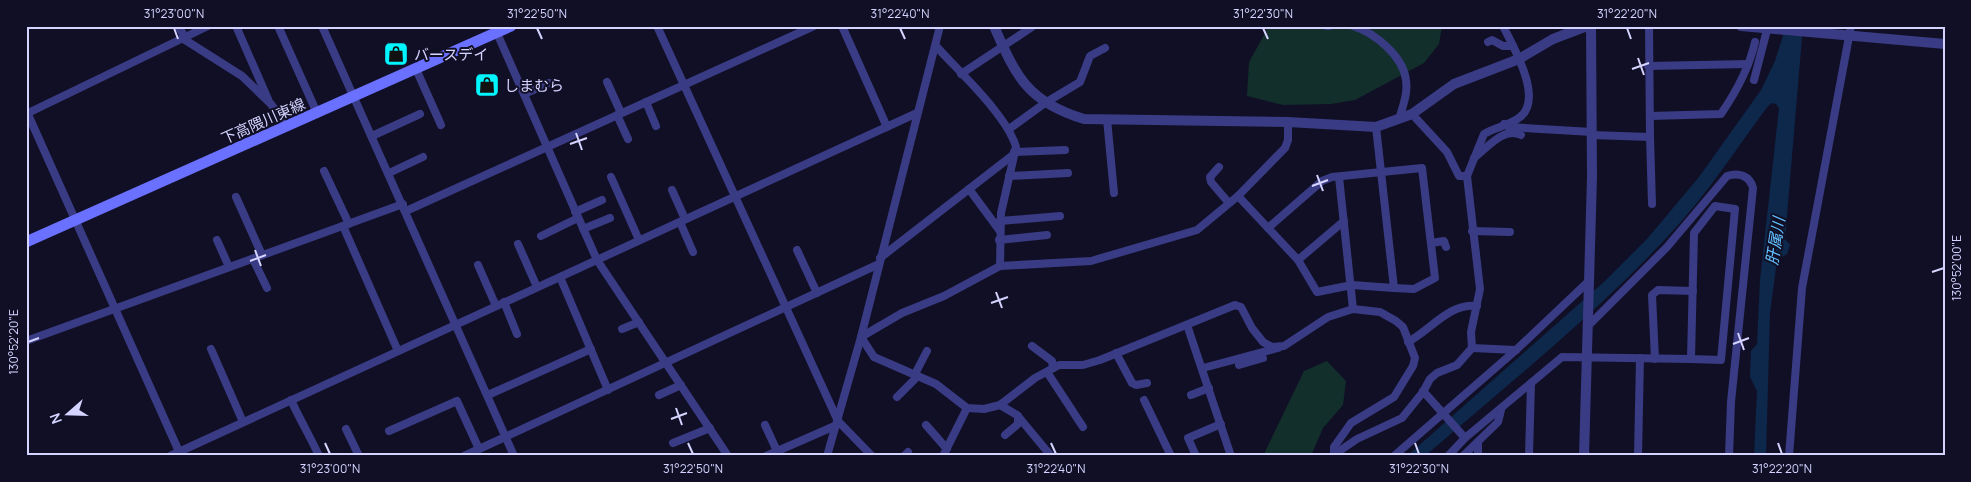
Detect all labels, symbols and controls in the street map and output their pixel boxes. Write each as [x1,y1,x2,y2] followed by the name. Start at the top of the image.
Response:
[144,5,204,22] text: 31°23'00"N
[507,5,567,22] text: 31°22'50"N
[871,5,929,22] text: 31°22'40"N
[1233,5,1293,22] text: 31°22'30"N
[1597,5,1657,22] text: 31°22'20"N
[383,41,409,67] shop icon: バースデイ
[414,44,488,65] place label: バースデイ
[474,72,500,98] shop icon: しまむら
[504,75,564,96] place label: しまむら
[218,93,308,149] street label: 下高隈川東線
[1760,214,1790,266] water label: 肝属川
[1948,235,1965,301] text: 130°52'00"E
[5,309,22,375] text: 130°52'20"E
[42,390,92,440] north arrow
[45,411,66,427] text: N
[300,460,360,477] text: 31°23'00"N
[663,460,723,477] text: 31°22'50"N
[1027,460,1085,477] text: 31°22'40"N
[1389,460,1449,477] text: 31°22'30"N
[1752,460,1812,477] text: 31°22'20"N

